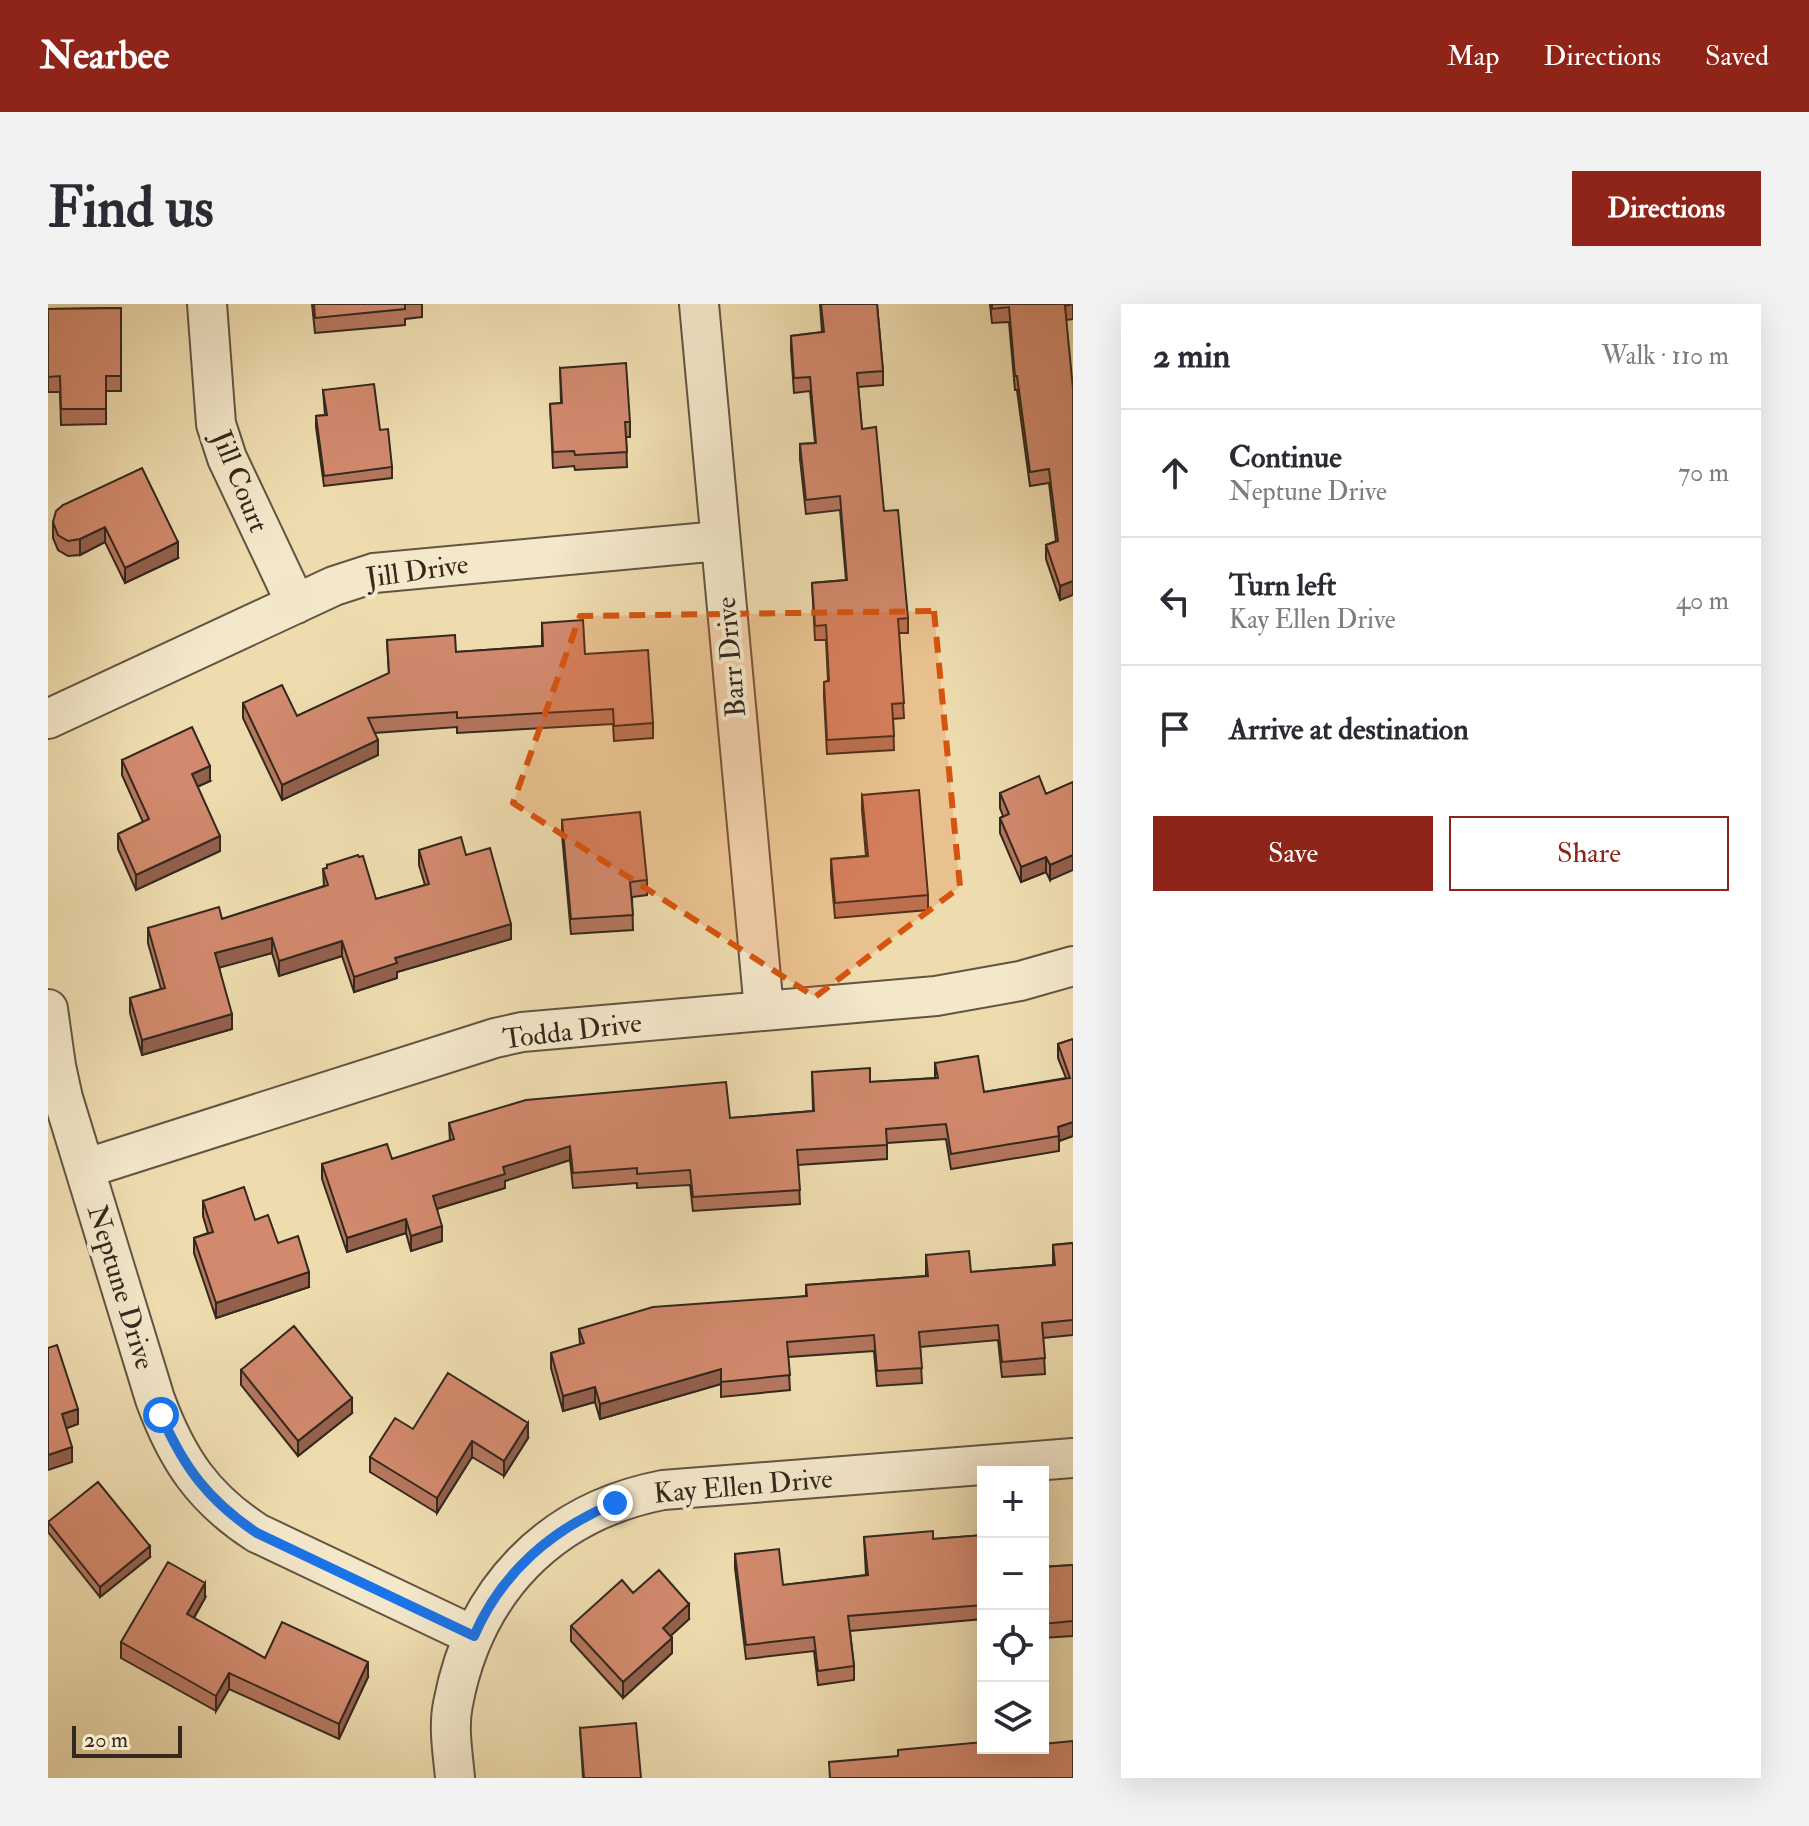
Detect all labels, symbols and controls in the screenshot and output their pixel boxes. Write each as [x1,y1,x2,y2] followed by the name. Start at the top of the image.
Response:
[40,32,169,80] text: Nearbee
[1447,39,1500,74] text: Map
[1544,39,1661,74] text: Directions
[1705,39,1769,74] text: Saved
[1572,171,1761,246] button: Directions
[48,173,214,244] text: Find us
[1153,335,1230,378] text: 2 min
[1602,340,1729,372] text: Walk · 110 m
[203,425,276,538] street label: Jill Court
[1229,439,1342,476] text: Continue
[1153,451,1197,495] icon: ahead
[1678,457,1729,489] text: 70 m
[1229,476,1387,508] text: Neptune Drive
[363,547,471,596] street label: Jill Drive
[1229,567,1336,604] text: Turn left
[1153,579,1197,623] icon: left
[1676,585,1729,617] text: 40 m
[709,595,754,719] street label: Barr Drive
[1229,604,1396,636] text: Kay Ellen Drive
[1153,707,1197,751] icon: arrive
[1229,711,1469,748] text: Arrive at destination
[1153,816,1433,891] button: Save
[1449,816,1729,891] button: Share
[501,1006,644,1057] street label: Todda Drive
[79,1201,162,1374] street label: Neptune Drive
[143,1397,179,1433] route start
[652,1461,834,1512] street label: Kay Ellen Drive
[977,1466,1049,1754] map controls
[977,1466,1049,1538] button: +
[597,1485,633,1521] route end
[977,1538,1049,1610] button: −
[977,1610,1049,1682] button: locate
[977,1682,1049,1754] button: layers
[72,1722,182,1758] scale bar
[84,1726,128,1754] text: 20 m

